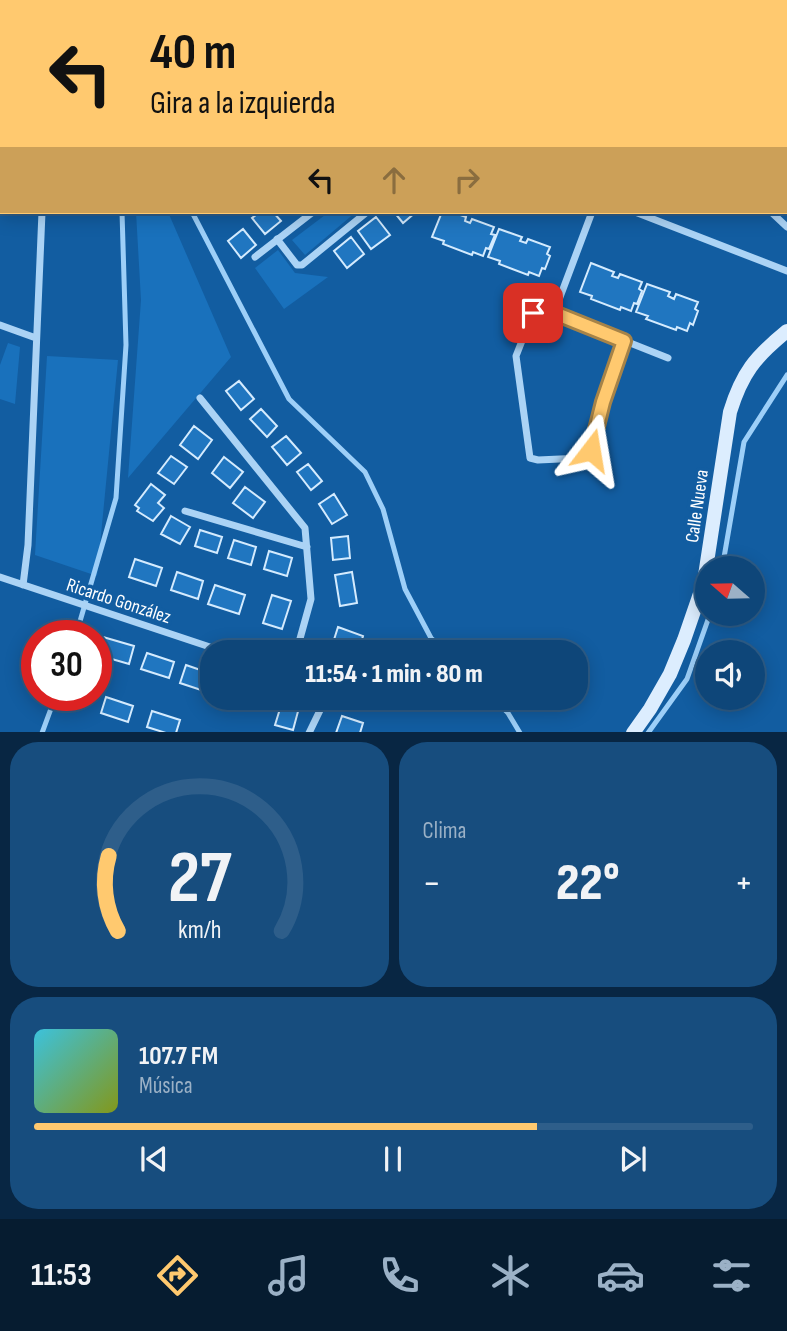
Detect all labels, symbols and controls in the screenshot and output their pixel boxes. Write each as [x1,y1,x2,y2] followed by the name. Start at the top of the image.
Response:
[150,24,236,83] text: 40 m
[35,28,126,119] icon: left
[150,84,336,123] text: Gira a la izquierda
[302,161,340,199] icon: left
[375,161,413,199] icon: ahead
[448,161,486,199] icon: right
[503,283,563,343] pin
[514,294,552,332] icon: arrive
[554,413,628,487] position arrow
[681,468,714,544] street label: Calle Nueva
[695,556,765,626] north arrow
[695,556,765,710] map controls
[63,574,174,629] street label: Ricardo González
[21,620,112,711] speed limit sign: 30
[695,640,765,710] button: sound
[305,659,483,690] text: 11:54 · 1 min · 80 m
[423,817,466,845] text: Clima
[167,835,231,923] text: 27
[556,852,620,915] text: 22°
[423,861,441,906] text: −
[734,861,753,906] text: +
[178,914,221,945] text: km/h
[139,1041,218,1072] text: 107.7 FM
[139,1072,193,1100] text: Música
[135,1140,173,1178] icon: previous
[374,1140,412,1178] icon: pause
[614,1140,652,1178] icon: next
[153,1251,202,1300] icon: directions
[264,1251,313,1300] icon: music
[375,1251,424,1300] icon: phone
[486,1251,535,1300] icon: climate
[596,1251,645,1300] icon: car
[707,1251,756,1300] icon: filters
[31,1256,91,1295] text: 11:53

